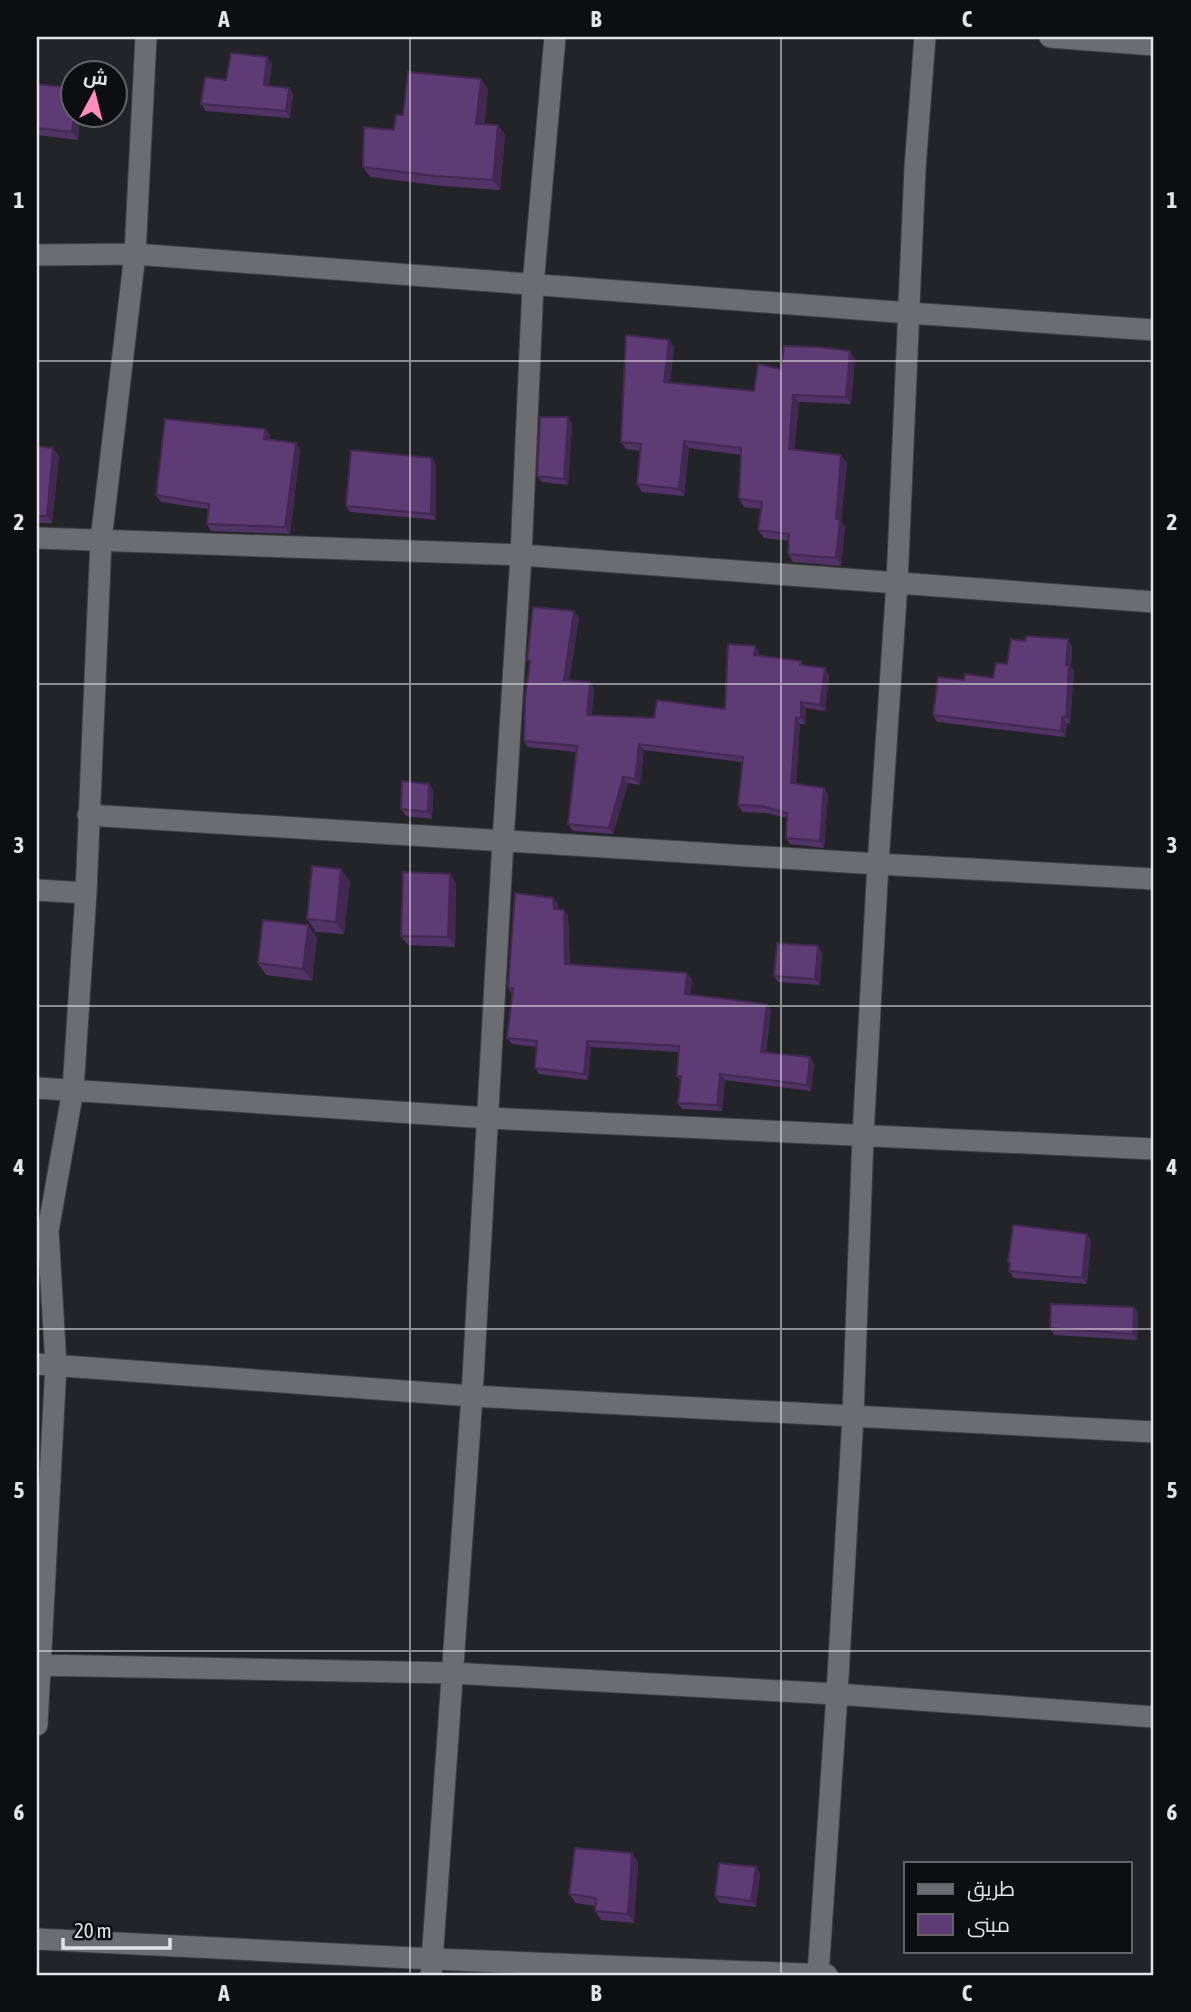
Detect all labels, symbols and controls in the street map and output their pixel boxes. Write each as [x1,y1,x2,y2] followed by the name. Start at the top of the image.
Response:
[217,6,230,32] text: A
[591,6,602,32] text: B
[962,6,973,32] text: C
[60,60,130,130] north arrow
[83,65,110,91] text: ش
[14,187,25,213] text: 1
[1167,187,1178,213] text: 1
[14,509,24,535] text: 2
[1167,509,1177,535] text: 2
[14,832,24,858] text: 3
[1167,832,1177,858] text: 3
[13,1154,25,1180] text: 4
[1166,1154,1178,1180] text: 4
[14,1477,25,1503] text: 5
[1167,1477,1178,1503] text: 5
[14,1799,25,1825] text: 6
[1167,1799,1178,1825] text: 6
[904,1862,1132,1952] legend
[967,1876,1015,1902] text: طريق
[63,1907,170,1951] scale bar
[967,1912,1010,1938] text: مبنى
[74,1918,112,1942] text: 20 m
[217,1980,230,2006] text: A
[591,1980,602,2006] text: B
[962,1980,973,2006] text: C

